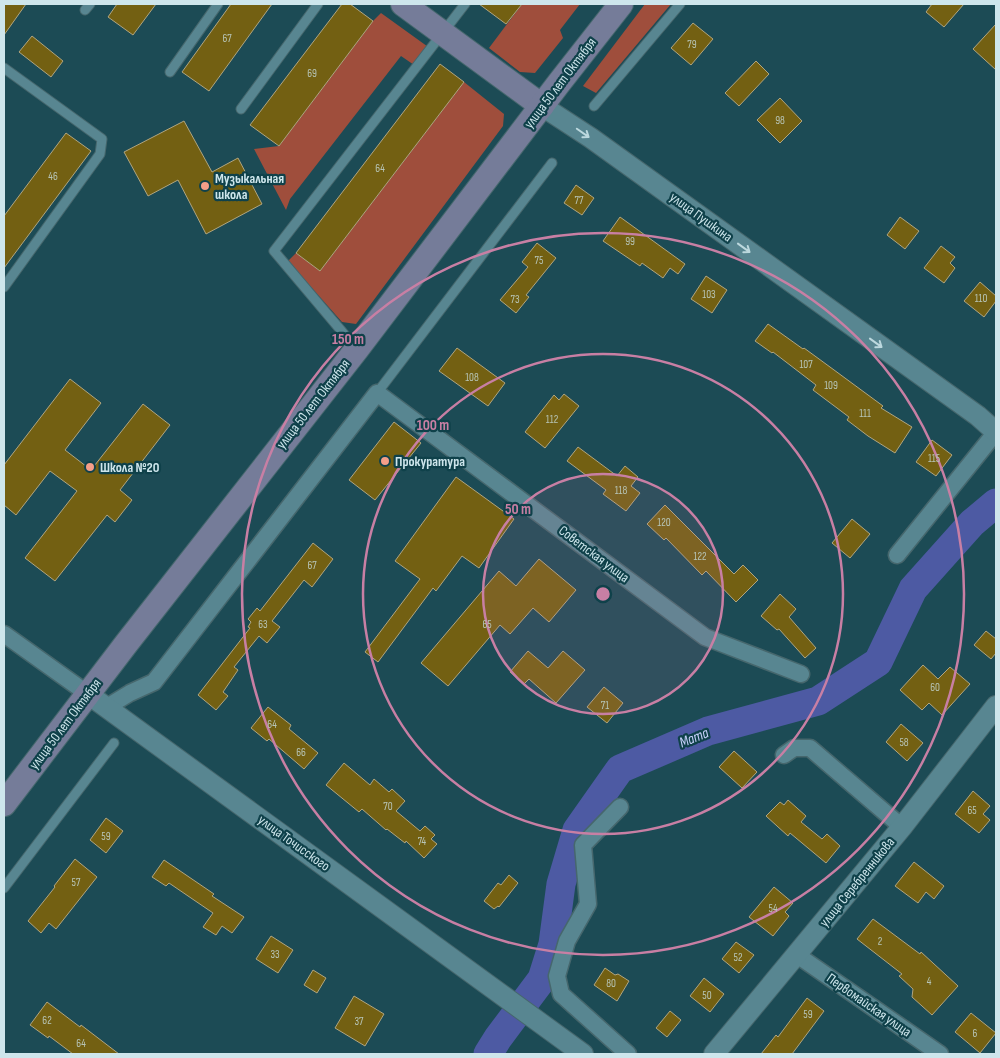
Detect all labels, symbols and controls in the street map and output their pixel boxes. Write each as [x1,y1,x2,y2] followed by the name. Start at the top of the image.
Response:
[222,32,232,45] house number: 67
[520,34,600,132] street label: улица 50 лет Октября
[687,38,697,51] house number: 79
[307,67,317,80] house number: 69
[775,114,785,127] house number: 98
[576,127,590,138] one-way arrow
[375,162,385,175] house number: 64
[48,170,58,183] house number: 46
[215,170,284,203] place label: Музыкальная школа
[199,180,211,192] marker: Музыкальная школа
[666,189,736,245] street label: улица Пушкина
[575,194,584,207] house number: 77
[625,235,635,248] house number: 99
[737,243,751,253] one-way arrow
[535,254,543,267] house number: 75
[702,288,716,301] house number: 103
[975,292,987,305] house number: 110
[510,293,520,306] house number: 73
[332,330,364,349] text: 150 m
[868,337,882,348] one-way arrow
[273,356,353,452] street label: улица 50 лет Октября
[799,358,813,371] house number: 107
[465,371,479,384] house number: 108
[824,379,838,392] house number: 109
[859,407,871,420] house number: 111
[546,413,559,426] house number: 112
[417,416,449,435] text: 100 m
[928,452,940,465] house number: 115
[395,453,465,470] place label: Прокуратура
[379,455,391,467] marker: Прокуратура
[100,459,160,476] place label: Школа №20
[84,461,96,473] marker: Школа №20
[615,484,627,497] house number: 118
[505,500,531,519] text: 50 m
[657,516,671,529] house number: 120
[555,522,633,586] street label: Советская улица
[693,550,707,563] house number: 122
[307,559,317,572] house number: 67
[594,585,612,603] centre of rings
[258,618,268,631] house number: 63
[482,618,492,631] house number: 65
[25,675,105,773] street label: улица 50 лет Октября
[930,681,940,694] house number: 60
[601,699,609,712] house number: 71
[267,718,277,731] house number: 64
[676,724,712,752] water label: Мата
[899,736,909,749] house number: 58
[296,746,306,759] house number: 66
[383,800,393,813] house number: 70
[967,804,977,817] house number: 65
[255,811,333,875] street label: улица Точисского
[101,830,111,843] house number: 59
[816,834,898,930] street label: улица Серебренникова
[418,835,427,848] house number: 74
[72,876,81,889] house number: 57
[768,902,778,915] house number: 54
[878,935,883,948] house number: 2
[270,948,280,961] house number: 33
[734,951,743,964] house number: 52
[823,970,915,1040] street label: Первомайская улица
[927,975,932,988] house number: 4
[606,977,616,990] house number: 80
[702,989,712,1002] house number: 50
[803,1008,813,1021] house number: 59
[42,1014,52,1027] house number: 62
[354,1015,364,1028] house number: 37
[973,1027,978,1040] house number: 6
[76,1037,86,1050] house number: 64

